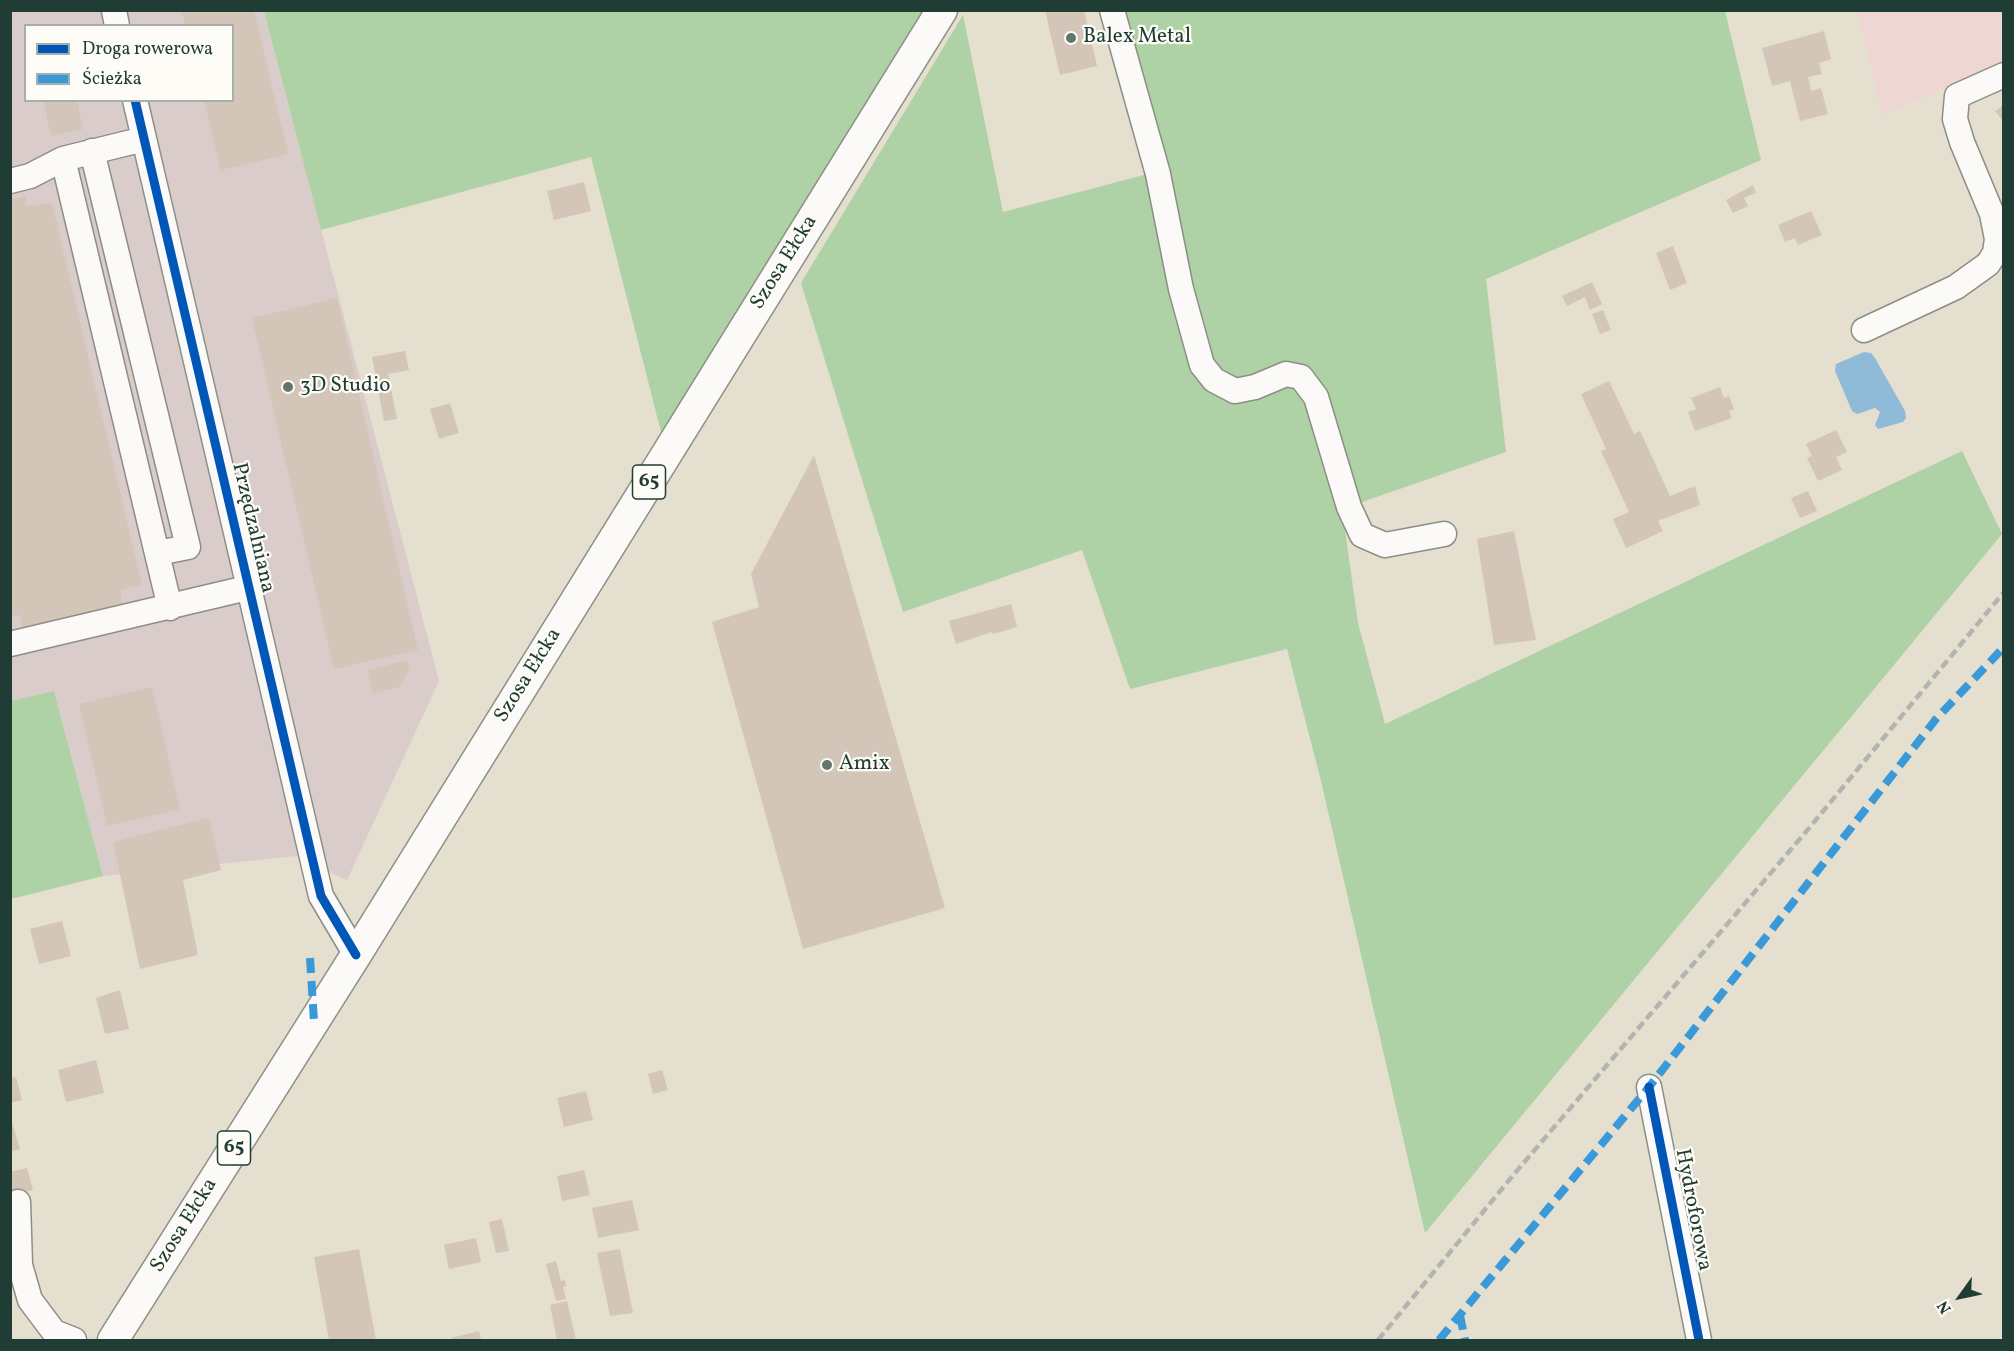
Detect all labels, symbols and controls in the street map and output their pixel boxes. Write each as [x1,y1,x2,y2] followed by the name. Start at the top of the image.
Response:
[24,24,234,102] legend
[1083,25,1191,51] place label: Balex Metal
[1064,31,1078,45] marker: Balex Metal
[82,37,213,62] text: Droga rowerowa
[82,67,142,92] text: Ścieżka
[746,211,824,315] street label: Szosa Ełcka
[300,374,390,400] place label: 3D Studio
[281,380,295,394] marker: 3D Studio
[225,460,279,596] street label: Przędzalniana
[632,465,666,499] road number: 65
[490,624,568,728] street label: Szosa Ełcka
[839,752,890,778] place label: Amix
[820,758,834,772] marker: Amix
[218,1131,250,1165] road number: 65
[1668,1147,1716,1273] street label: Hydroforowa
[146,1174,224,1278] street label: Szosa Ełcka
[1930,1267,1990,1327] north arrow
[1933,1296,1957,1318] text: N

